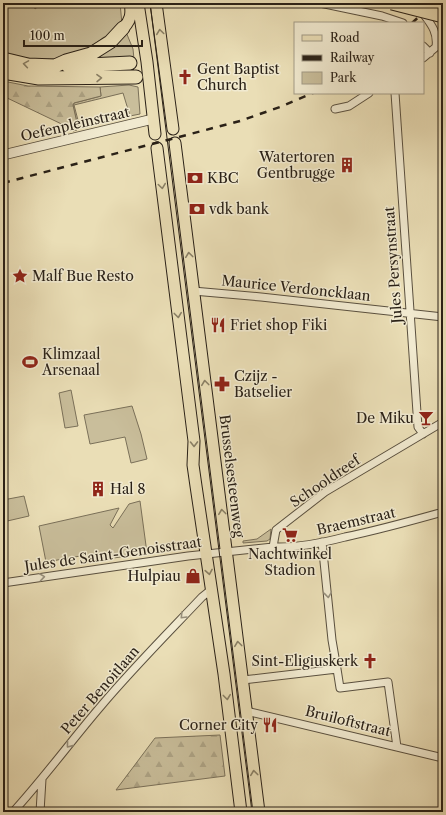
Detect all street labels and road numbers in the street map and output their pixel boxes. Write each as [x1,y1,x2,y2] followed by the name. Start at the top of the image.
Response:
[19,103,131,145] street label: Oefenpleinstraat
[380,206,406,326] street label: Jules Persynstraat
[220,271,372,305] street label: Maurice Verdoncklaan
[216,413,249,539] street label: Brusselsesteenweg
[286,450,365,511] street label: Schooldreef
[315,503,397,539] street label: Braemstraat
[21,533,203,576] street label: Jules de Saint-Genoisstraat
[57,642,143,738] street label: Peter Benoitlaan
[303,702,393,740] street label: Bruiloftstraat

